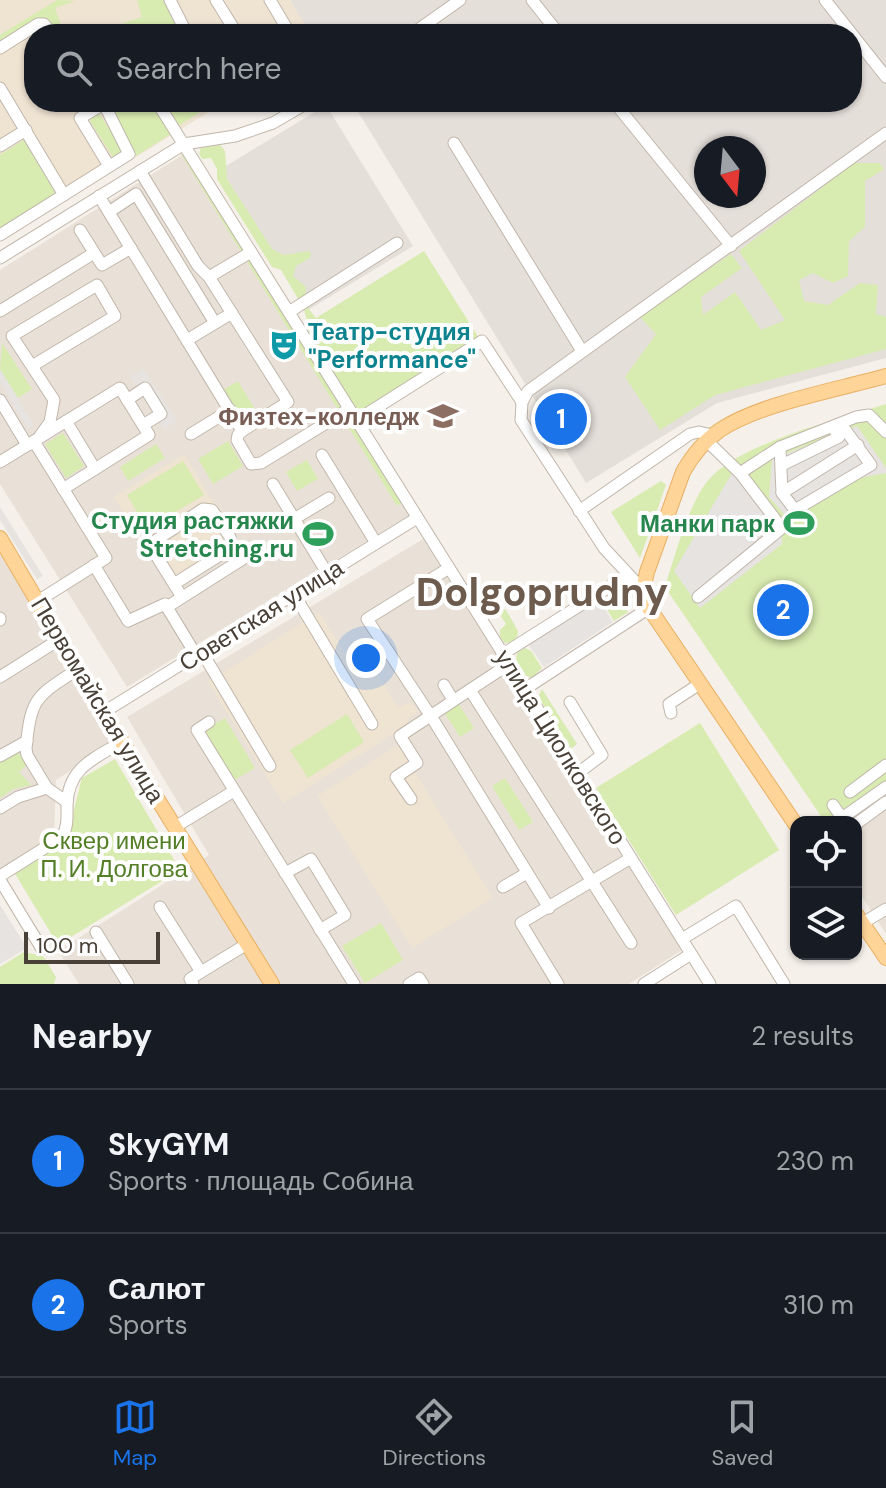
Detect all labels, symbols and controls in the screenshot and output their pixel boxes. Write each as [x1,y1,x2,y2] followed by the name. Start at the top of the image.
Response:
[24,24,862,112] search box
[52,46,96,90] icon: search
[116,49,282,88] text: Search here
[694,136,766,208] north arrow
[308,316,476,375] place label: Театр-студия "Performance"
[267,328,301,362] theatre icon: Театр-студия "Performance"
[535,389,587,449] pin: 1
[426,399,460,433] school or university icon: Физтех-колледж
[218,401,420,432] place label: Физтех-колледж
[91,505,294,564] place label: Студия растяжки Stretching.ru
[782,506,816,540] sports icon: Манки парк
[640,508,776,539] place label: Манки парк
[301,517,335,551] sports icon: Студия растяжки Stretching.ru
[173,552,350,678] street label: Советская улица
[416,566,668,618] district label: Dolgoprudny
[757,580,809,640] pin: 2
[24,591,172,809] street label: Первомайская улица
[346,638,386,678] your location
[488,644,634,850] street label: улица Циолковского
[790,816,862,960] map controls
[790,816,862,888] button: locate
[40,825,188,884] park label: Сквер имени П. И. Долгова
[790,888,862,960] button: layers
[24,928,160,964] scale bar
[36,931,98,960] text: 100 m
[32,1014,152,1059] text: Nearby
[751,1019,854,1053] text: 2 results
[108,1125,229,1164] text: SkyGYM
[53,1144,63,1178] text: 1
[776,1144,854,1178] text: 230 m
[108,1164,414,1198] text: Sports · площадь Собина
[108,1269,205,1308] text: Салют
[50,1288,66,1322] text: 2
[783,1288,854,1322] text: 310 m
[108,1308,188,1342] text: Sports
[113,1395,157,1472] tab: Map
[383,1395,486,1472] tab: Directions
[712,1395,773,1472] tab: Saved

